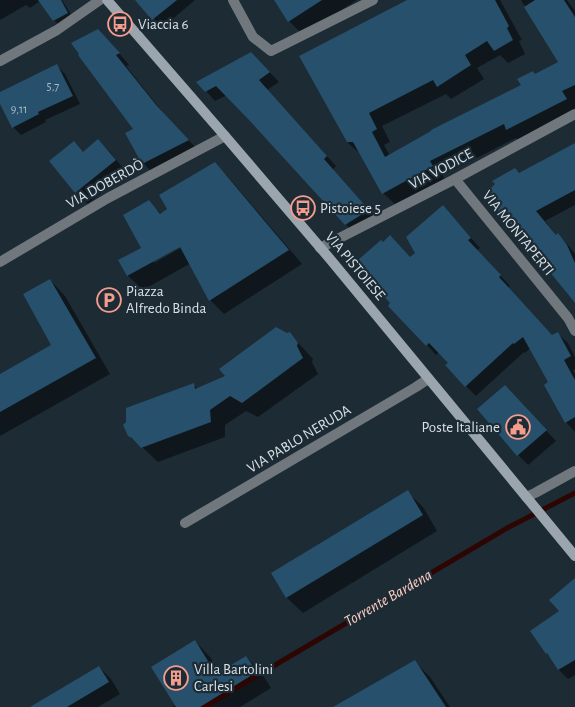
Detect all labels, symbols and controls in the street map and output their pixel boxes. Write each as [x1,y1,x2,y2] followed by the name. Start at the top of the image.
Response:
[107,11,133,37] bus stop icon: Viaccia 6
[138,17,189,32] place label: Viaccia 6
[47,80,59,92] house number: 5,7
[11,103,27,115] house number: 9,11
[407,146,475,192] street label: VIA VODICE
[63,155,146,211] street label: VIA DOBERDÒ
[479,188,557,278] street label: VIA MONTAPERTI
[290,195,316,221] bus stop icon: Pistoiese 5
[320,201,381,216] place label: Pistoiese 5
[322,229,388,303] street label: VIA PISTOIESE
[126,284,206,316] place label: Piazza Alfredo Binda
[96,287,122,313] parking icon: Piazza Alfredo Binda
[244,402,354,476] street label: VIA PABLO NERUDA
[505,414,531,440] public building icon: Poste Italiane
[422,420,500,435] place label: Poste Italiane
[341,567,435,629] water label: Torrente Bardena
[194,662,273,694] place label: Villa Bartolini Carlesi
[163,665,189,691] building icon: Villa Bartolini Carlesi

